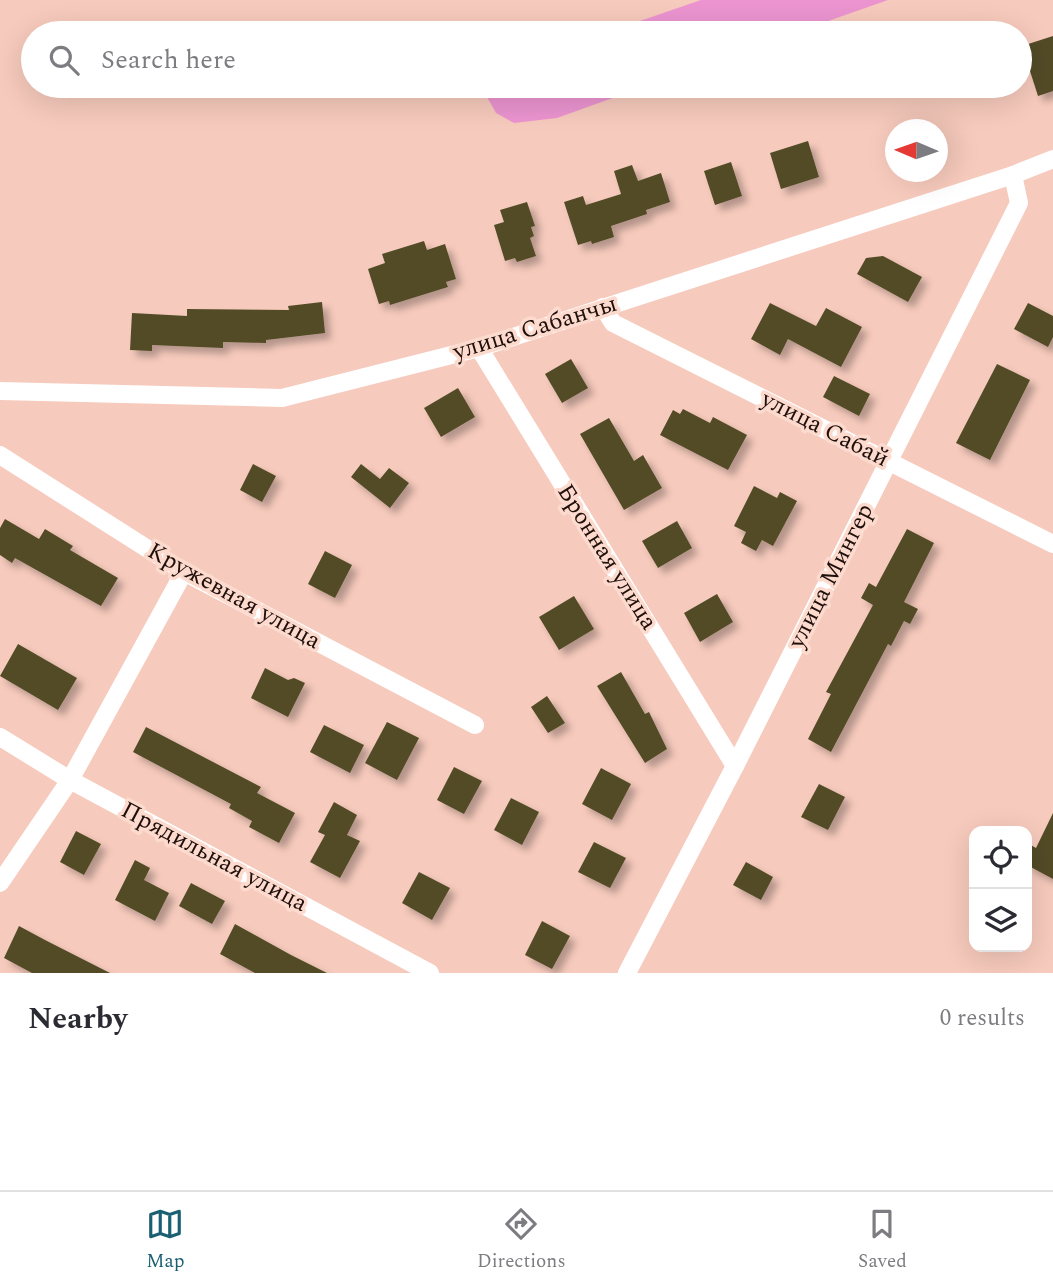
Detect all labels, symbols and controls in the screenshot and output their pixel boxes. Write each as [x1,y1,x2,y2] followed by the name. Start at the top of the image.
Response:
[21,21,1032,98] search box
[101,40,236,80] text: Search here
[45,41,83,79] icon: search
[885,119,948,182] north arrow
[448,286,621,370] street label: улица Сабанчы
[754,381,895,477] street label: улица Сабай
[548,477,666,637] street label: Бронная улица
[779,497,883,656] street label: улица Мингер
[141,533,328,659] street label: Кружевная улица
[114,793,314,922] street label: Прядильная улица
[969,826,1032,952] map controls
[969,826,1032,889] button: locate
[969,889,1032,952] button: layers
[28,996,127,1042] text: Nearby
[940,1001,1025,1036] text: 0 results
[146,1205,185,1276] tab: Map
[477,1205,566,1276] tab: Directions
[858,1205,907,1276] tab: Saved

